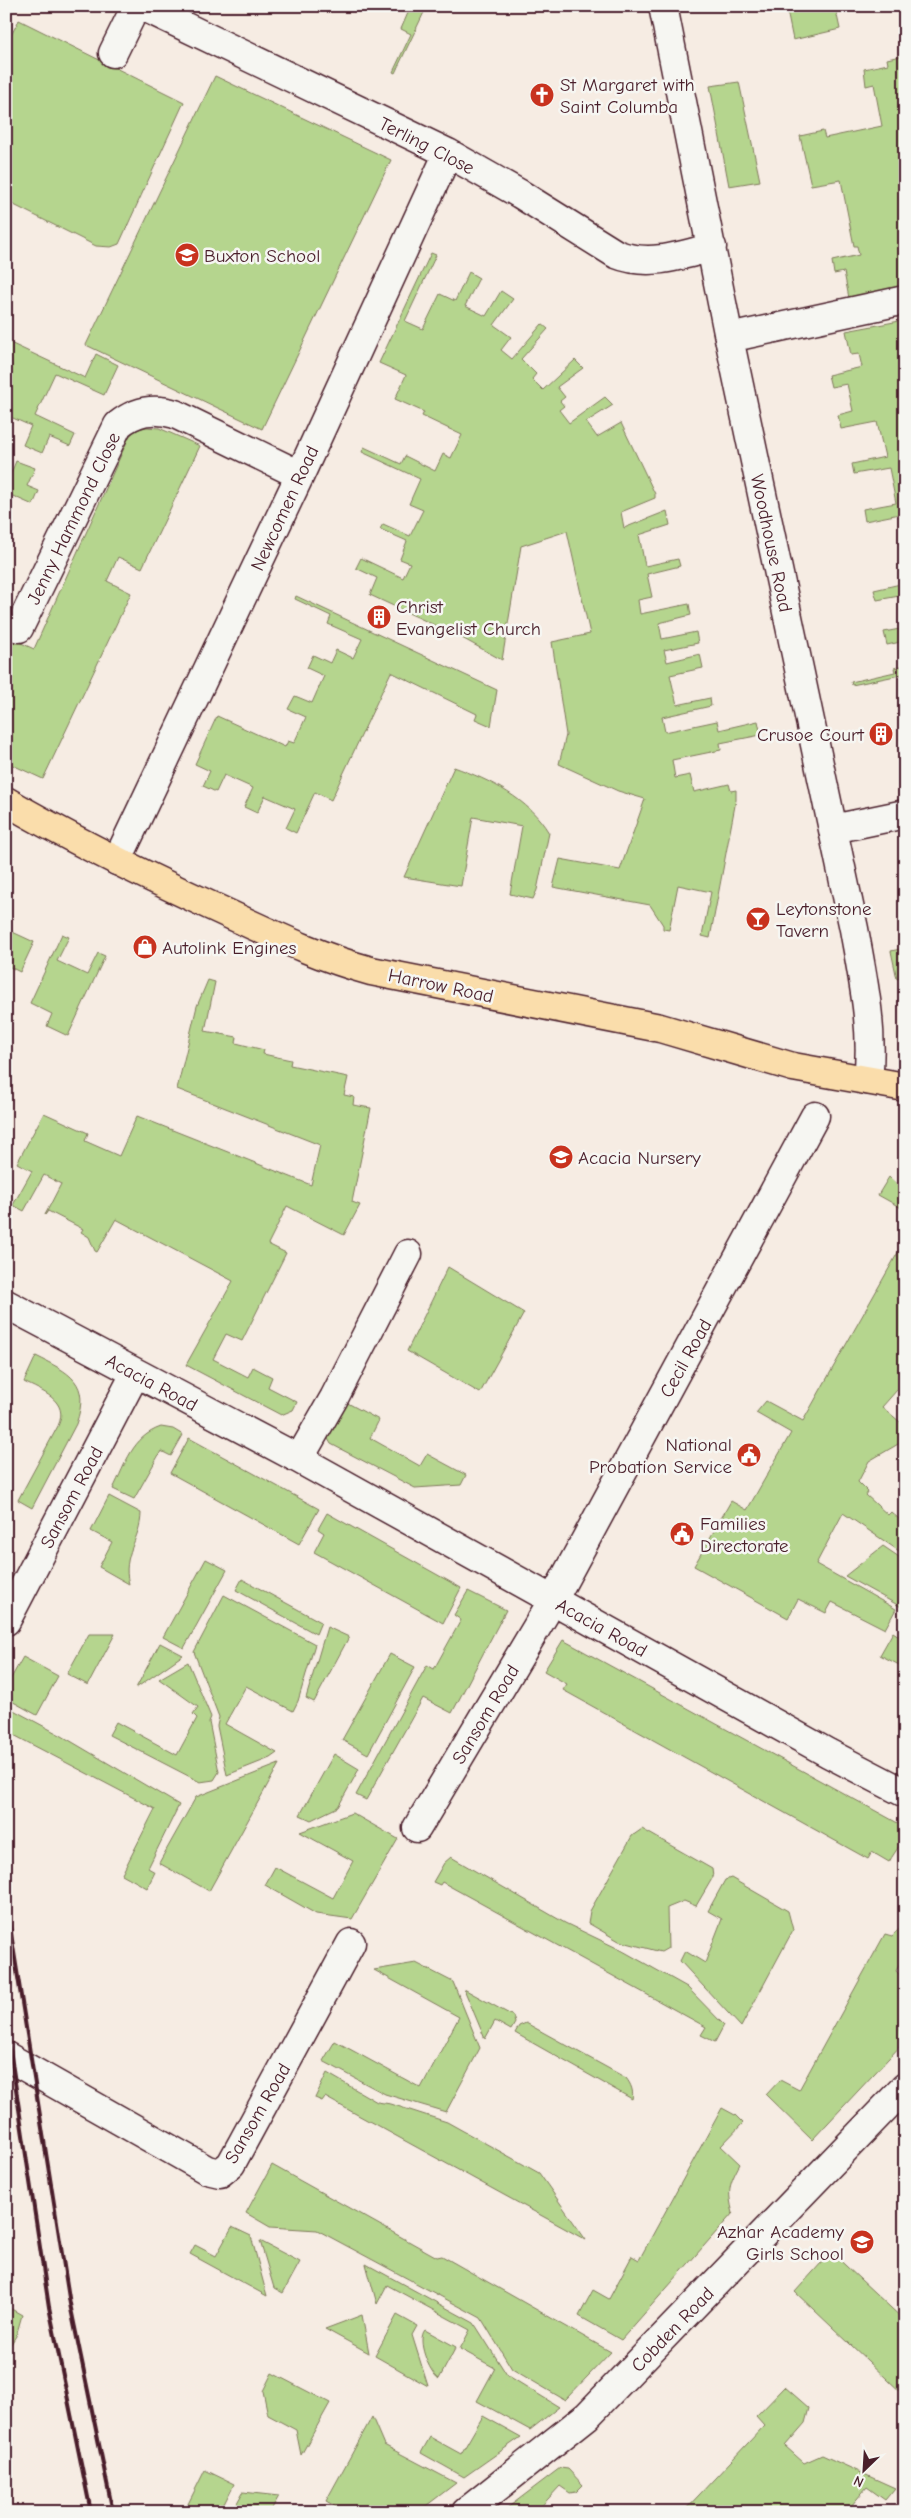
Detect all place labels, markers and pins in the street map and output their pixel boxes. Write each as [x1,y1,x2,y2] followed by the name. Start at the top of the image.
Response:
[560,74,695,118] place label: St Margaret with Saint Columba
[529,82,555,108] church icon: St Margaret with Saint Columba
[174,242,200,268] school or university icon: Buxton School
[204,245,320,267] place label: Buxton School
[396,596,541,640] place label: Christ Evangelist Church
[366,604,392,630] building icon: Christ Evangelist Church
[868,721,894,747] building icon: Crusoe Court
[757,724,865,746] place label: Crusoe Court
[776,898,872,942] place label: Leytonstone Tavern
[745,906,771,932] bar icon: Leytonstone Tavern
[132,934,158,960] shop icon: Autolink Engines
[162,937,297,959] place label: Autolink Engines
[548,1144,574,1170] school or university icon: Acacia Nursery
[578,1147,701,1169] place label: Acacia Nursery
[589,1434,732,1478] place label: National Probation Service
[736,1442,762,1468] public building icon: National Probation Service
[700,1513,788,1557] place label: Families Directorate
[669,1521,695,1547] public building icon: Families Directorate
[717,2221,844,2265] place label: Azhar Academy Girls School
[849,2229,875,2255] school or university icon: Azhar Academy Girls School

